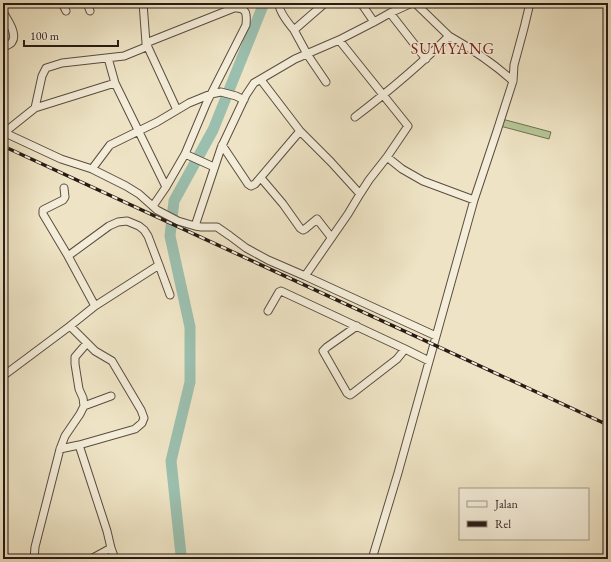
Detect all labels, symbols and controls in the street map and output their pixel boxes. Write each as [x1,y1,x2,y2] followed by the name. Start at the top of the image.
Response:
[24,22,118,48] scale bar
[30,28,60,44] text: 100 m
[411,38,495,59] district label: SUMYANG
[459,488,589,540] legend
[494,496,519,512] text: Jalan
[495,516,511,532] text: Rel

